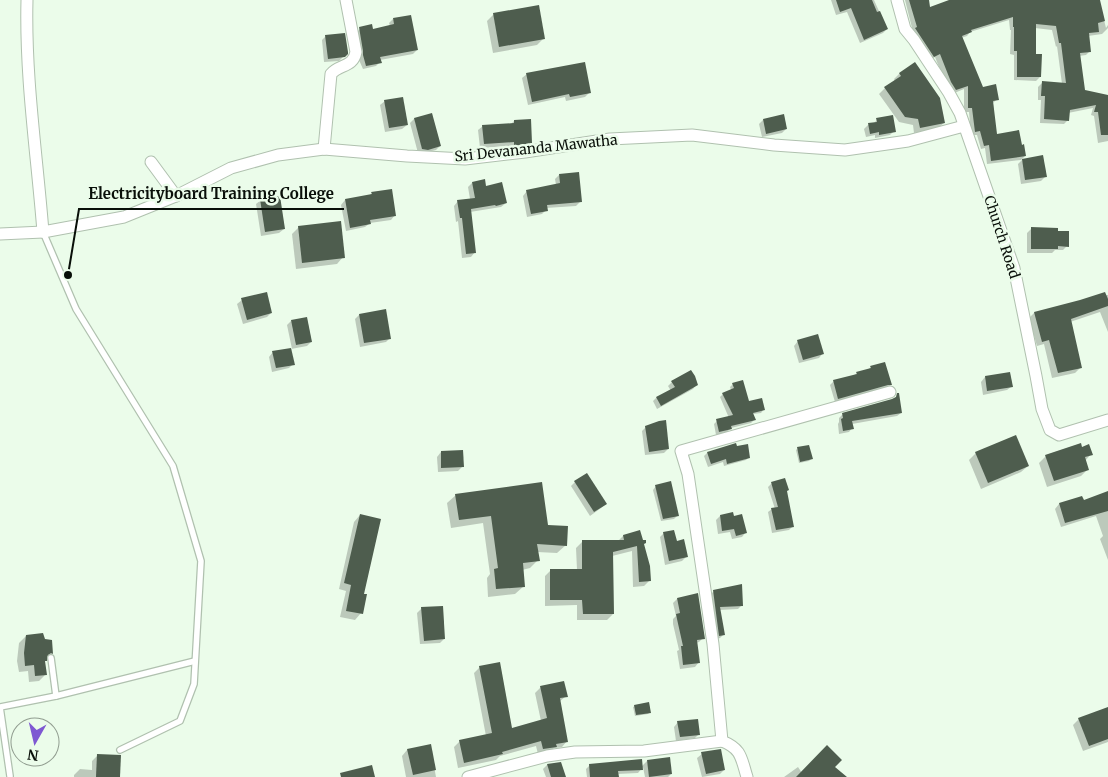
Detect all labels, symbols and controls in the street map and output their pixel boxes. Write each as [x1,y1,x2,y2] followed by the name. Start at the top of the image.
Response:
[454,130,619,166] street label: Sri Devananda Mawatha
[79,179,344,209] callout: Electricityboard Training College
[88,184,334,203] text: Electricityboard Training College
[980,193,1024,281] street label: Church Road
[10,717,60,767] north arrow
[26,745,40,765] text: N

